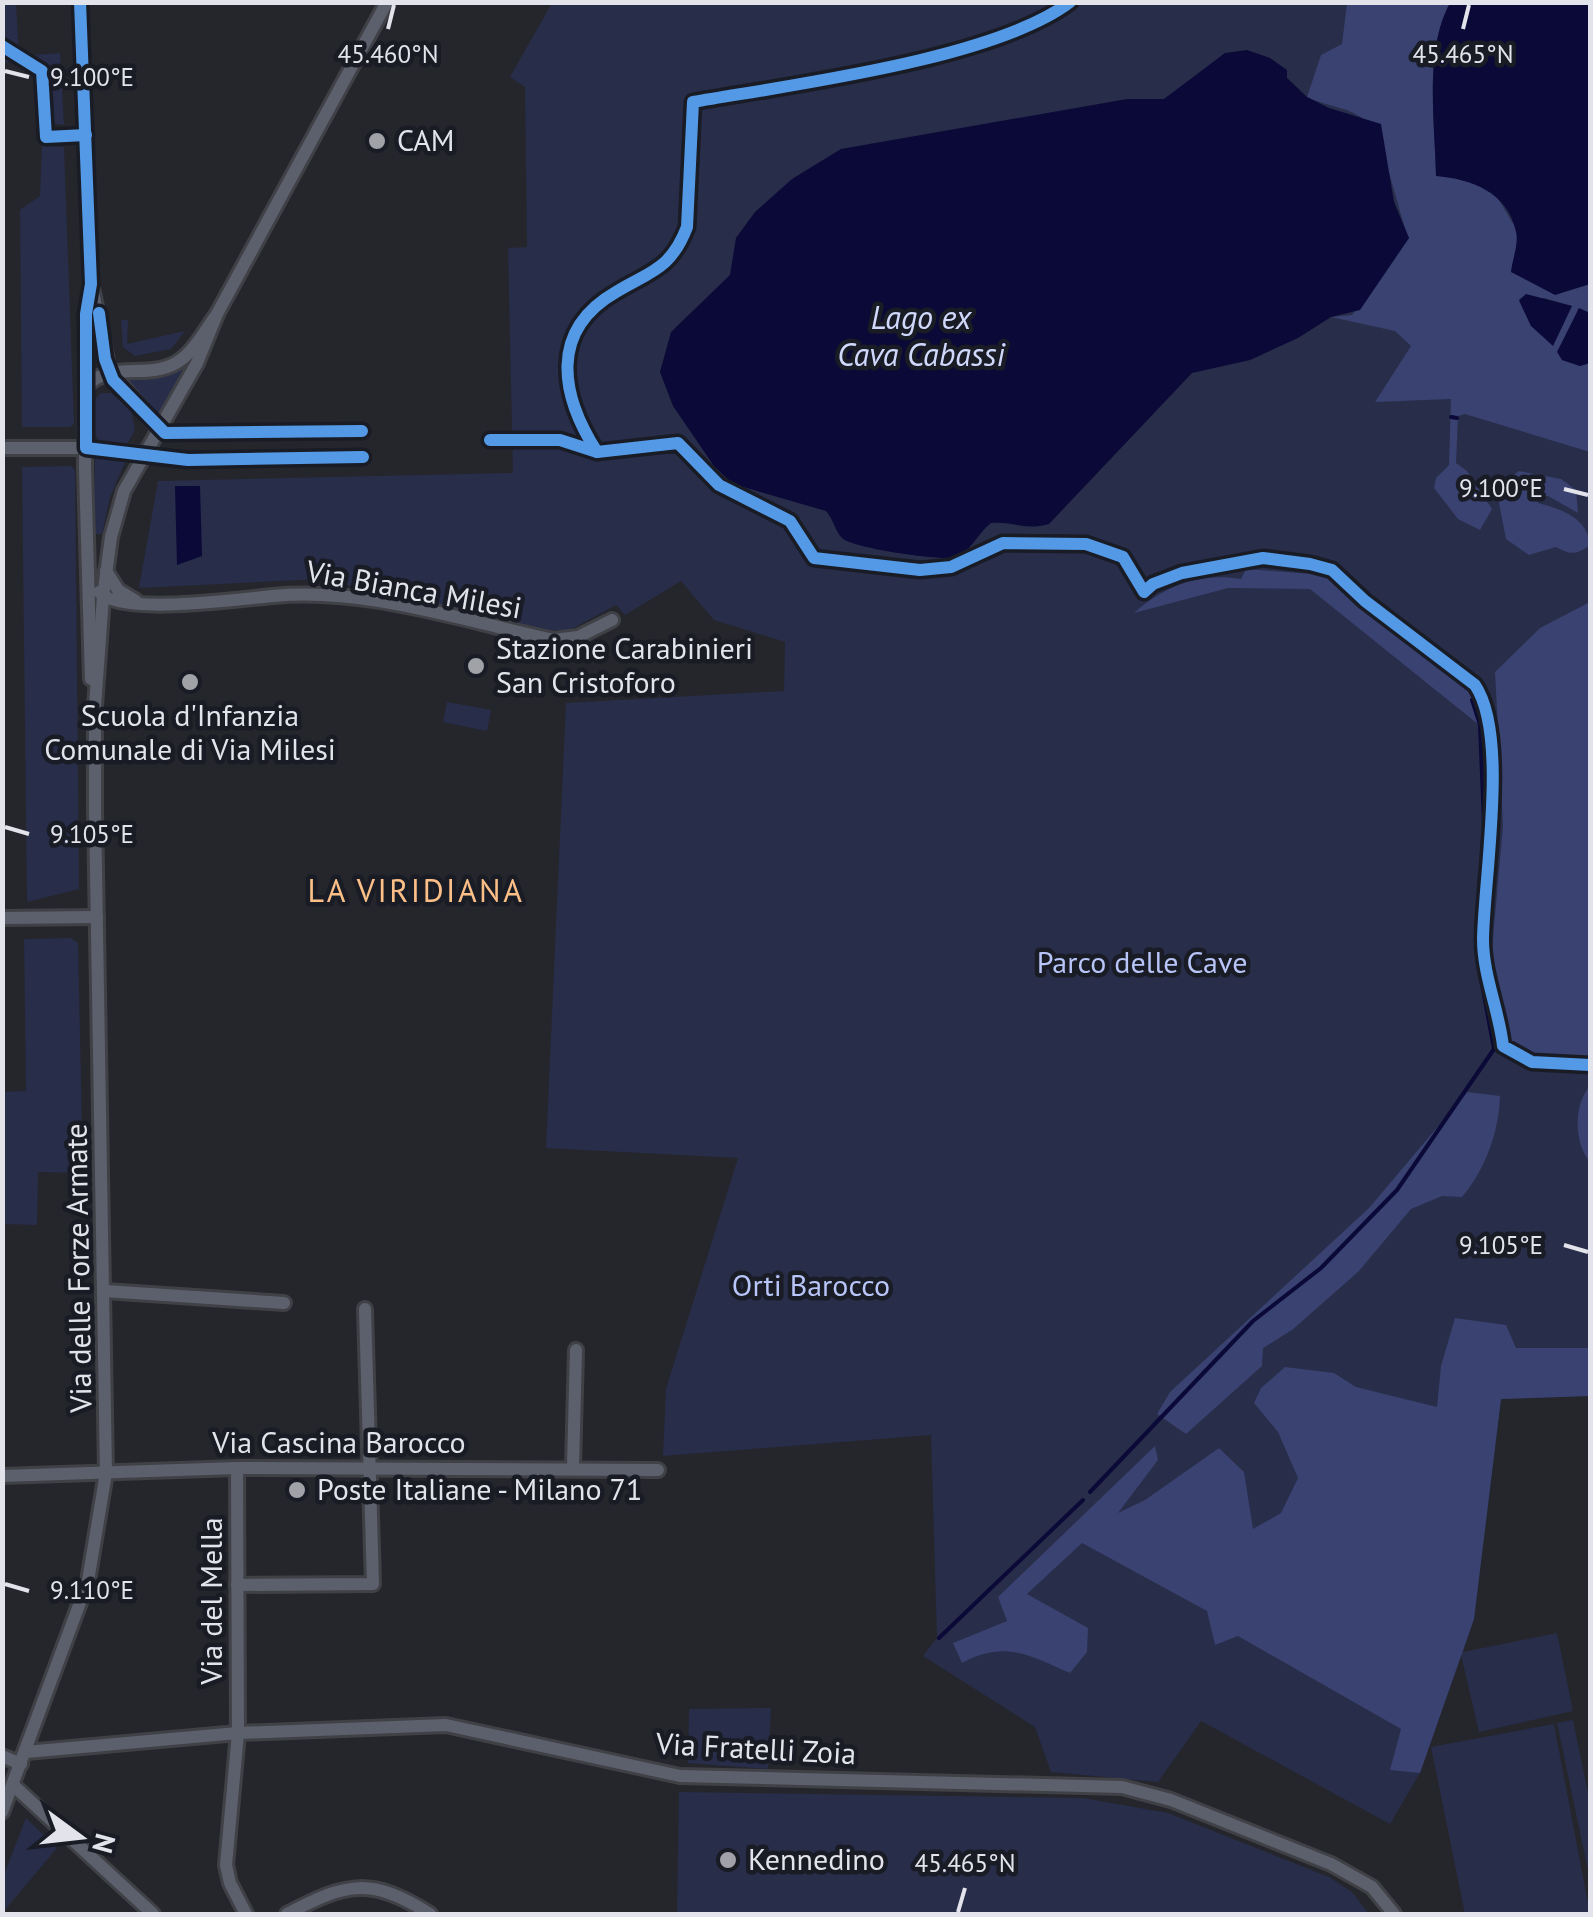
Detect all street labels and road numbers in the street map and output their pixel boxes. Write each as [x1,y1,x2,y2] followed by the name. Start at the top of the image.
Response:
[303,550,525,627] street label: Via Bianca Milesi
[55,1123,100,1414] street label: Via delle Forze Armate
[211,1422,466,1461] street label: Via Cascina Barocco
[191,1517,230,1686] street label: Via del Mella
[654,1723,857,1772] street label: Via Fratelli Zoia

